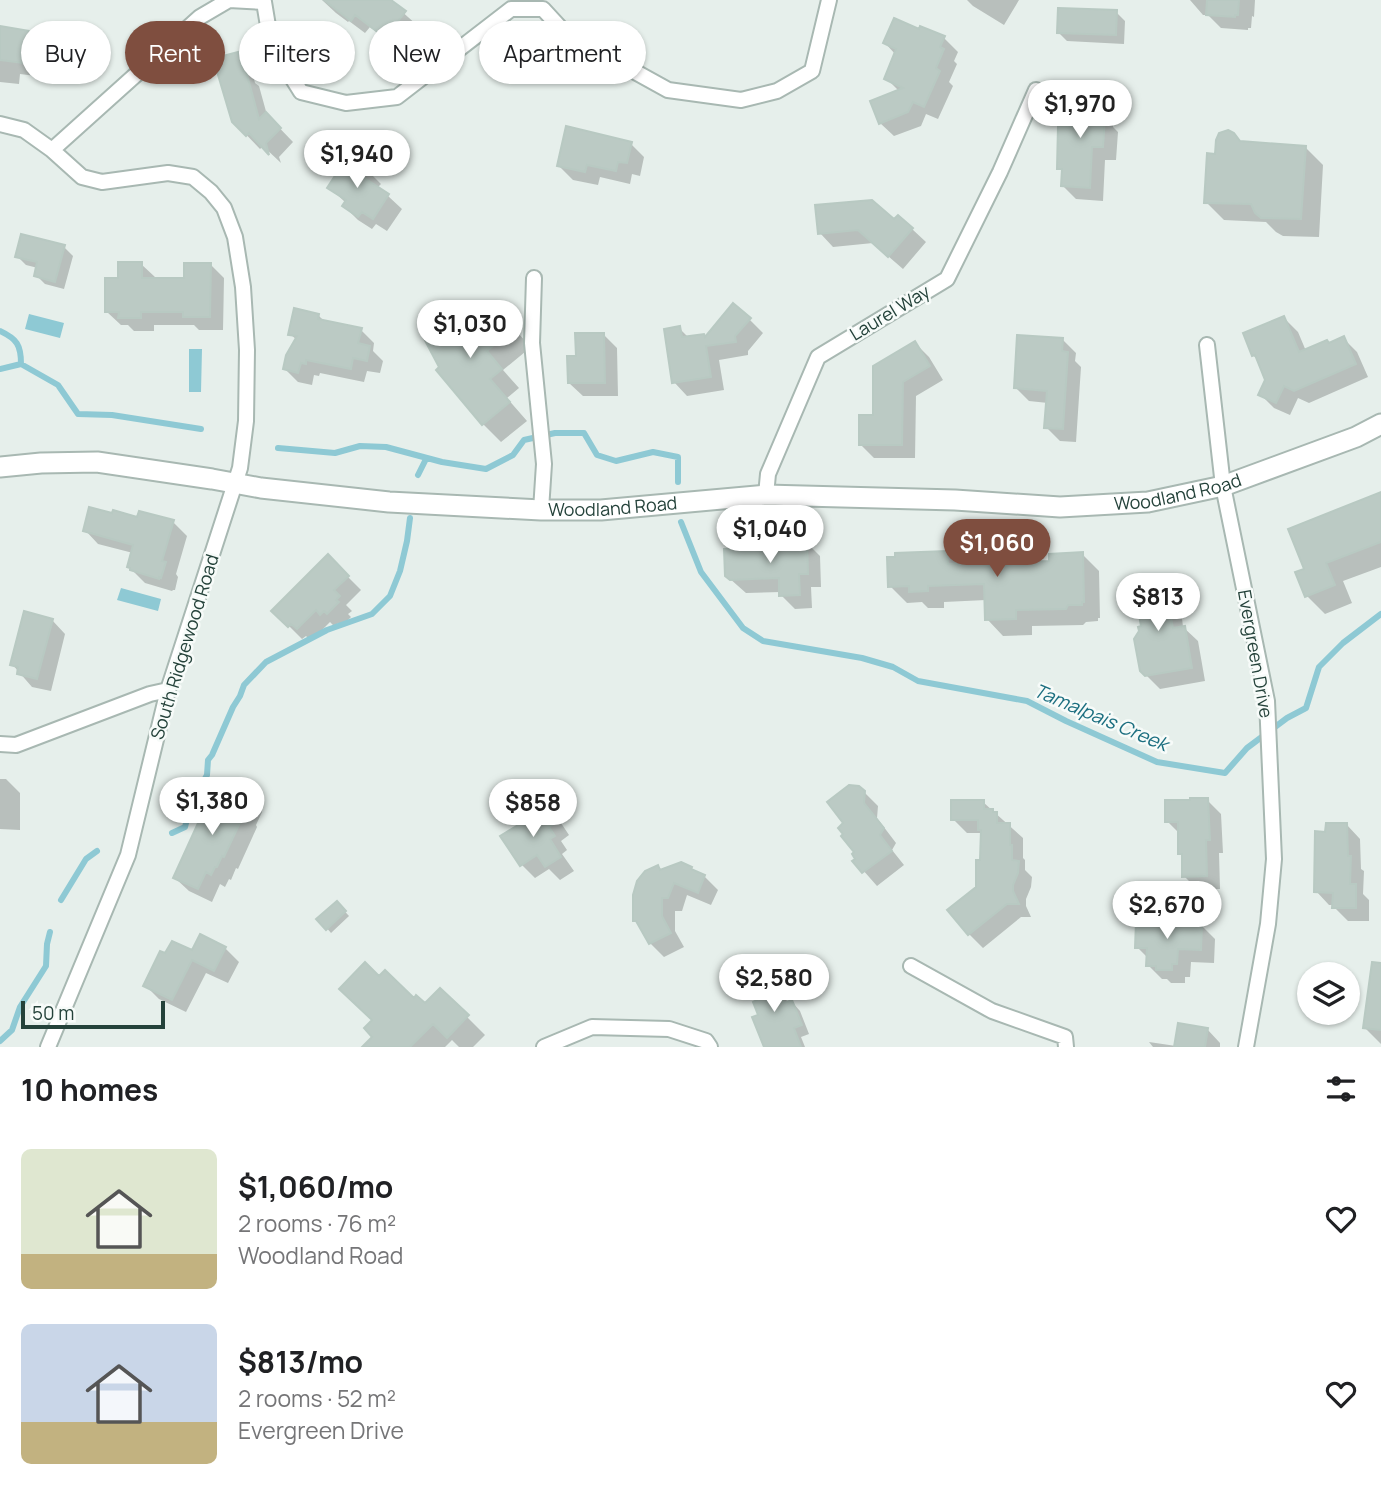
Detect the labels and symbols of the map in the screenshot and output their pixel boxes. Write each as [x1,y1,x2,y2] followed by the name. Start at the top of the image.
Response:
[1023,80,1137,140] pin: $1,970
[300,130,414,190] pin: $1,940
[845,279,934,345] street label: Laurel Way
[413,300,527,360] pin: $1,030
[1113,467,1244,515] street label: Woodland Road
[548,490,678,521] street label: Woodland Road
[713,505,827,565] pin: $1,040
[940,520,1054,579] pin: $1,060
[144,551,224,742] street label: South Ridgewood Road
[1117,574,1199,633] pin: $813
[1233,588,1279,720] street label: Evergreen Drive
[1030,677,1175,758] water label: Tamalpais Creek
[155,778,269,837] pin: $1,380
[492,780,574,839] pin: $858
[1110,881,1224,941] pin: $2,670
[717,954,831,1014] pin: $2,580
[21,998,164,1030] scale bar

